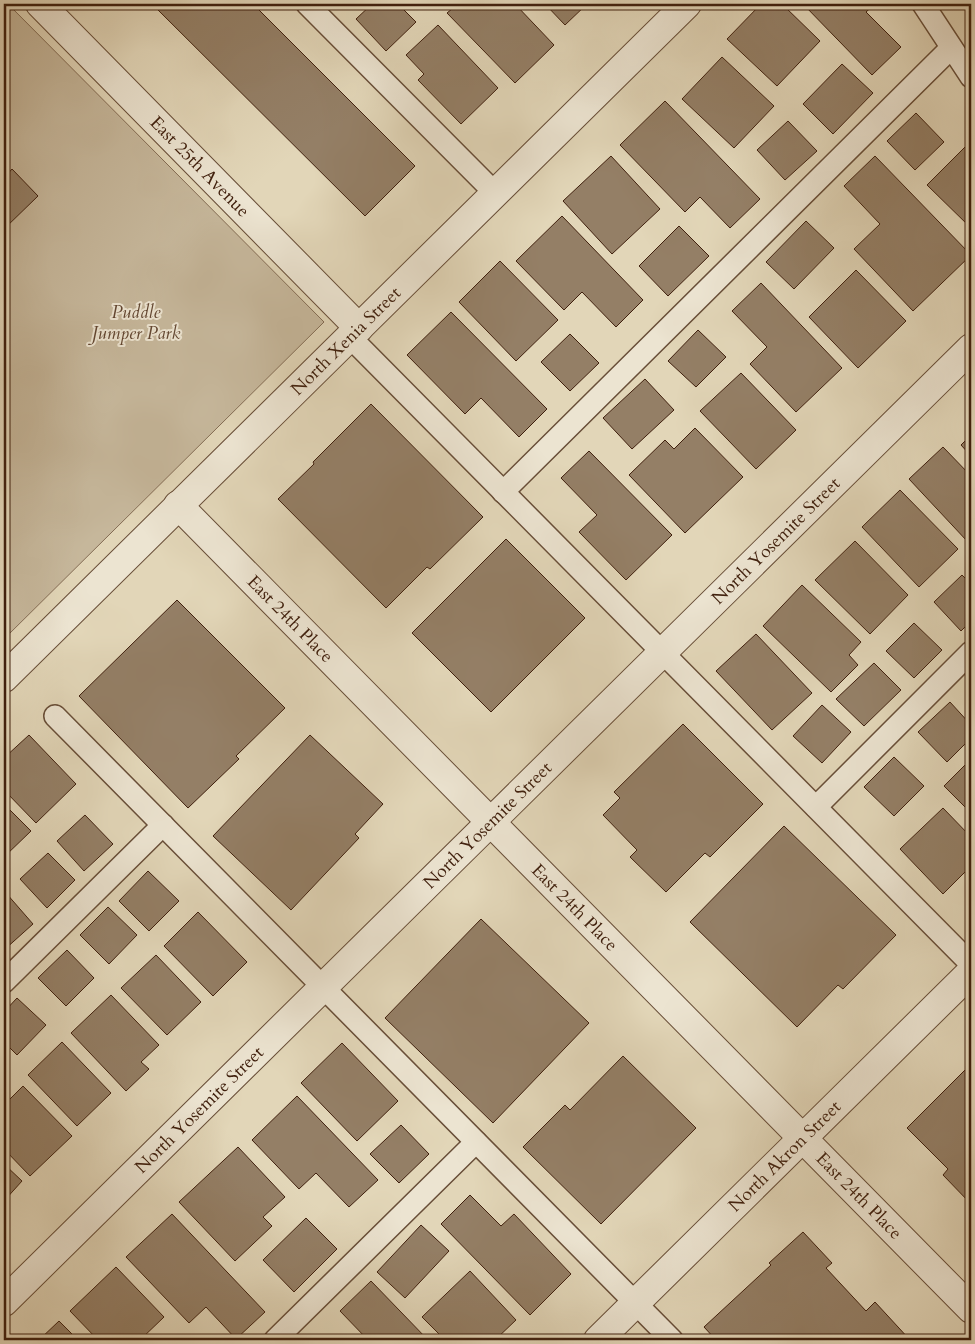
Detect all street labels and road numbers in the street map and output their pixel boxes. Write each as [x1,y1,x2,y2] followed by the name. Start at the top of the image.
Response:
[144,110,255,223] street label: East 25th Avenue
[285,281,407,401] street label: North Xenia Street
[706,471,846,610] street label: North Yosemite Street
[242,570,339,668] street label: East 24th Place
[417,756,558,894] street label: North Yosemite Street
[526,858,624,957] street label: East 24th Place
[129,1040,269,1179] street label: North Yosemite Street
[723,1094,847,1217] street label: North Akron Street
[810,1146,908,1245] street label: East 24th Place

